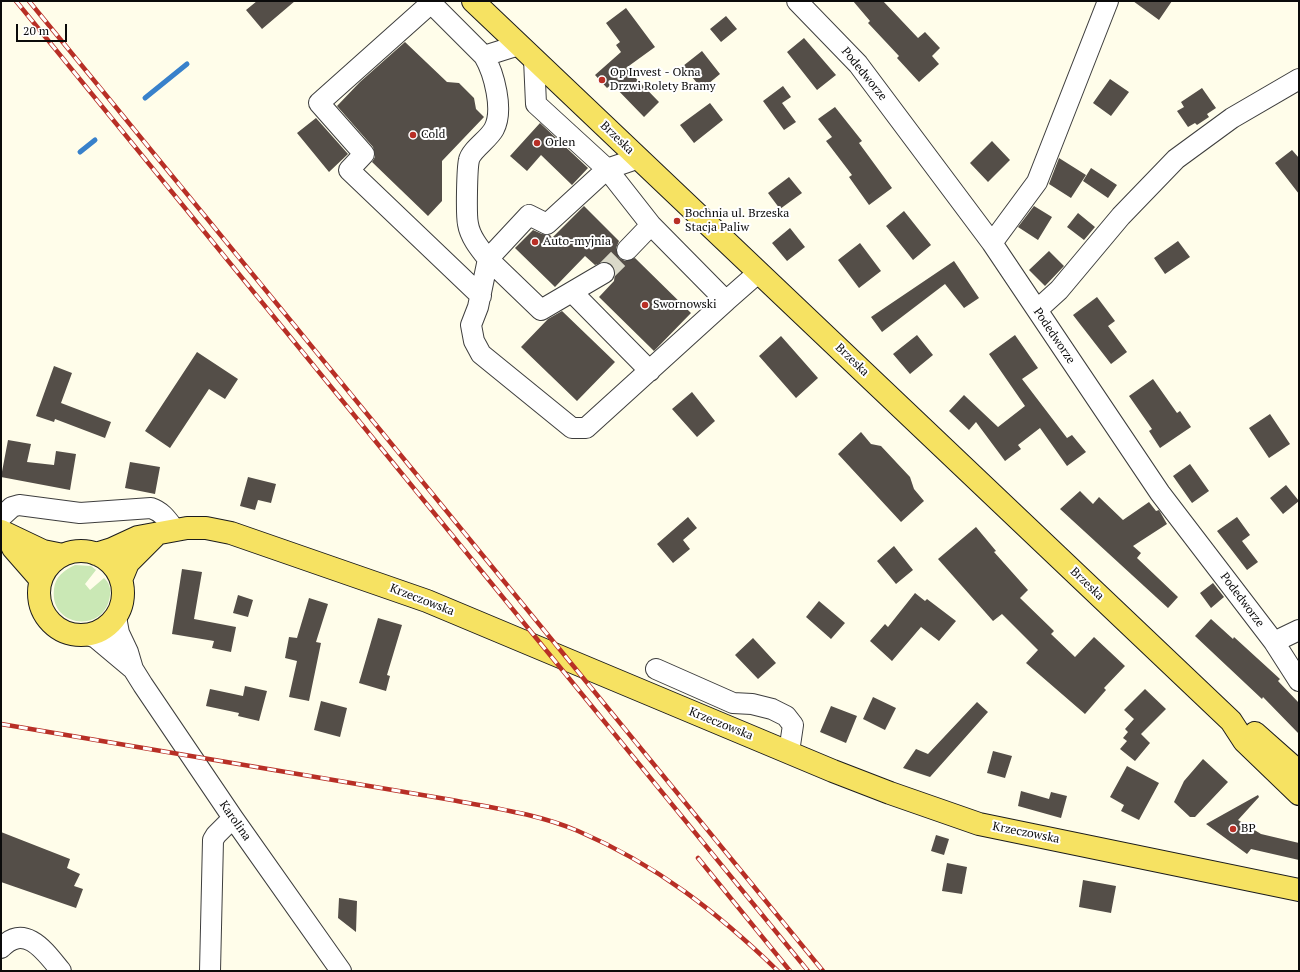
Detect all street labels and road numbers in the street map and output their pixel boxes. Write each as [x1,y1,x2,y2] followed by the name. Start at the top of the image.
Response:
[838,44,890,104] street label: Podedworze
[597,119,637,157] street label: Brzeska
[1030,305,1078,367] street label: Podedworze
[832,341,872,379] street label: Brzeska
[1067,565,1107,603] street label: Brzeska
[1217,570,1267,630] street label: Podedworze
[388,581,456,619] street label: Krzeczowska
[687,705,755,743] street label: Krzeczowska
[216,798,254,844] street label: Karolina
[991,819,1061,847] street label: Krzeczowska

